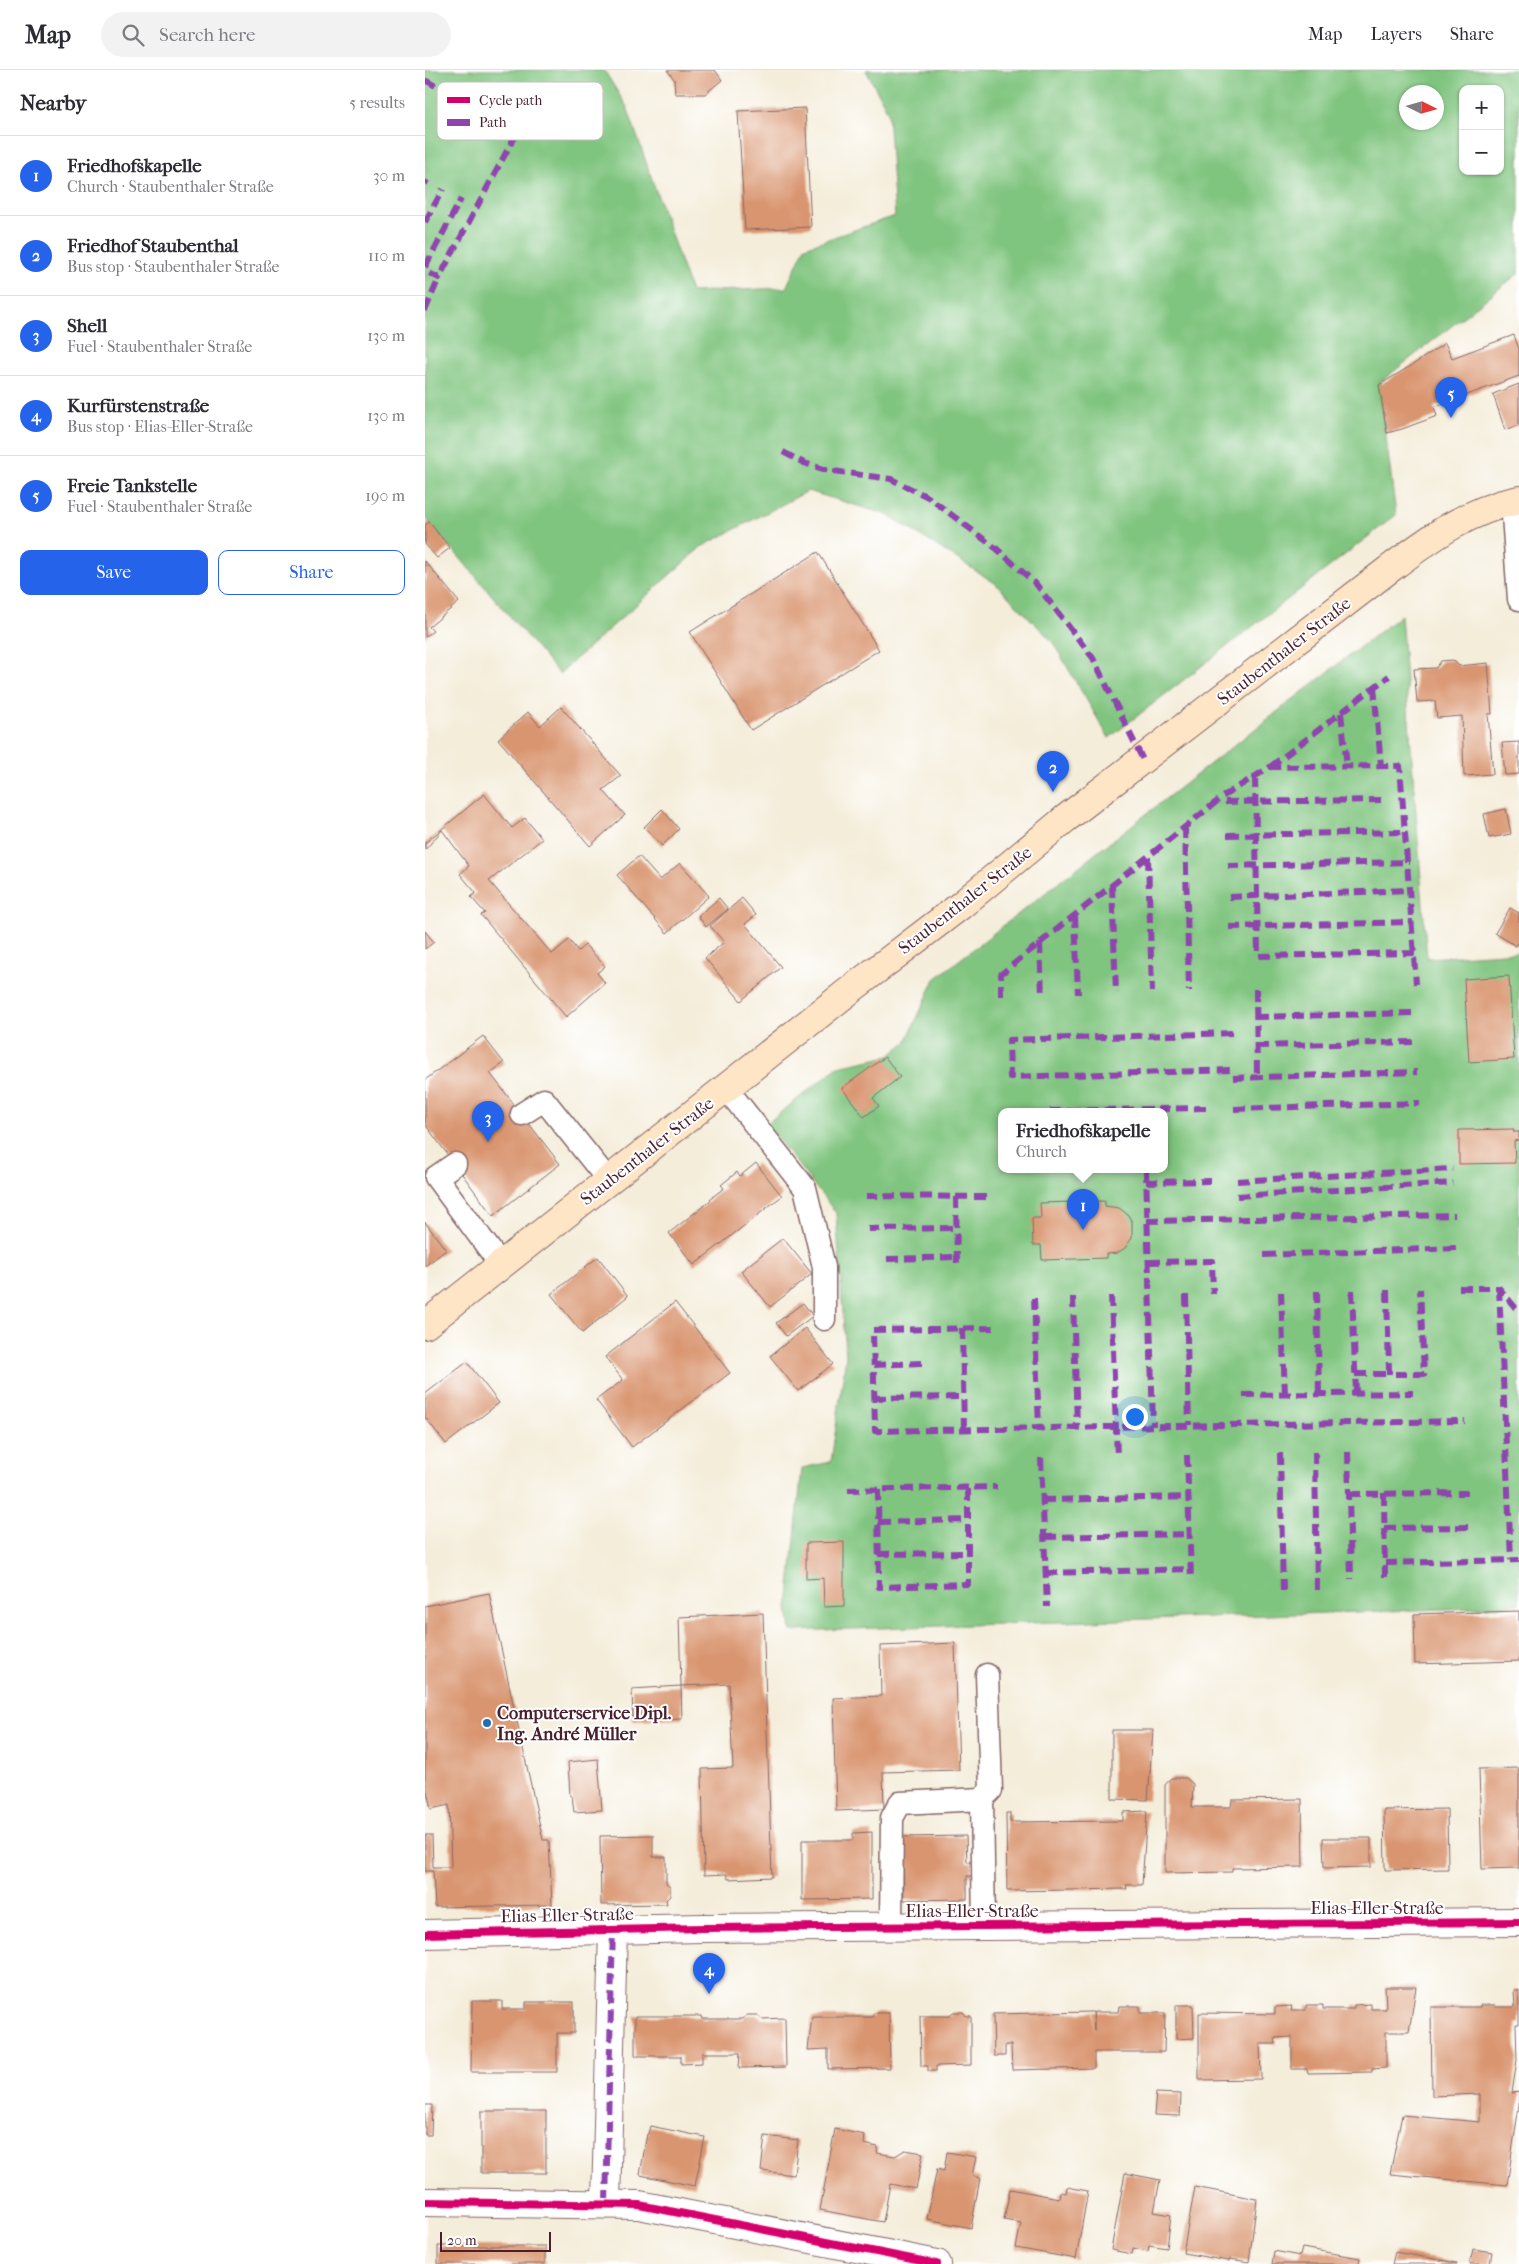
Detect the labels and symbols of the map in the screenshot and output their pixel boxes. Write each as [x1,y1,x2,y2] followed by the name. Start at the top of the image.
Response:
[437,82,603,140] legend
[1399,85,1444,130] north arrow
[479,92,543,109] text: Cycle path
[479,114,507,131] text: Path
[1435,377,1467,418] pin: 5
[1213,593,1355,710] street label: Staubenthaler Straße
[1037,751,1069,792] pin: 2
[894,842,1036,959] street label: Staubenthaler Straße
[576,1093,718,1210] street label: Staubenthaler Straße
[472,1101,504,1142] pin: 3
[1067,1189,1099,1230] pin: 1
[1122,1404,1148,1430] your location
[497,1703,672,1745] place label: Computerservice Dipl. Ing. André Müller
[481,1717,493,1729] marker: Computerservice Dipl. Ing. André Müller
[1310,1898,1444,1919] street label: Elias-Eller-Straße
[905,1901,1039,1922] street label: Elias-Eller-Straße
[500,1904,634,1927] street label: Elias-Eller-Straße
[693,1953,725,1994] pin: 4
[440,2229,551,2252] scale bar

